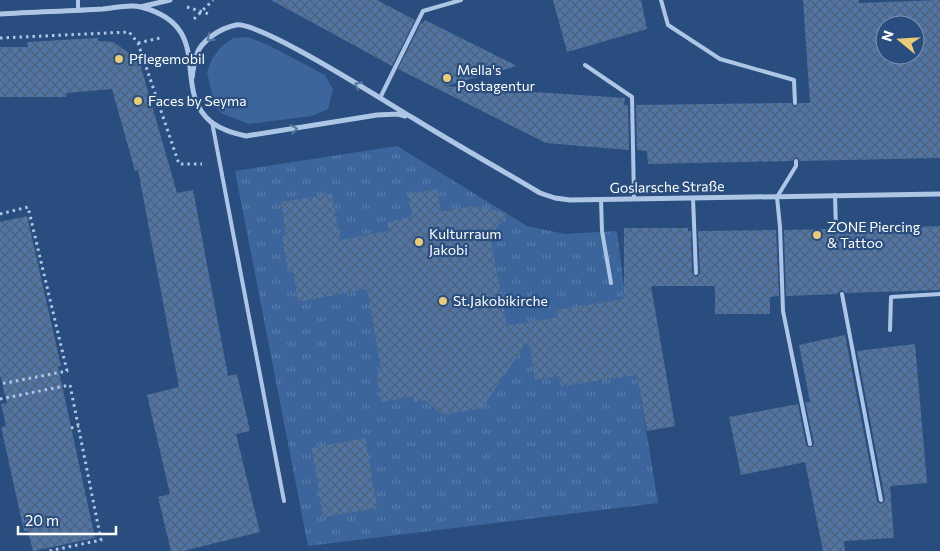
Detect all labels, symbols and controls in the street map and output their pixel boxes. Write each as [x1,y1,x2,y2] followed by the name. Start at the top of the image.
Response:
[875,15,925,65] north arrow
[877,28,897,43] text: N
[207,33,216,42] one-way arrow
[129,50,205,67] place label: Pflegemobil
[113,53,125,65] marker: Pflegemobil
[457,61,536,94] place label: Mella's Postagentur
[441,72,453,84] marker: Mella's Postagentur
[354,81,363,91] one-way arrow
[148,92,247,109] place label: Faces by Seyma
[132,95,144,107] marker: Faces by Seyma
[290,124,299,134] one-way arrow
[609,177,725,196] street label: Goslarsche Straße
[827,218,921,251] place label: ZONE Piercing & Tattoo
[429,225,502,258] place label: Kulturraum Jakobi
[811,229,823,241] marker: ZONE Piercing & Tattoo
[413,236,425,248] marker: Kulturraum Jakobi
[453,292,548,309] place label: St.Jakobikirche
[437,295,449,307] marker: St.Jakobikirche
[18,504,115,536] scale bar
[25,511,59,529] text: 20 m

